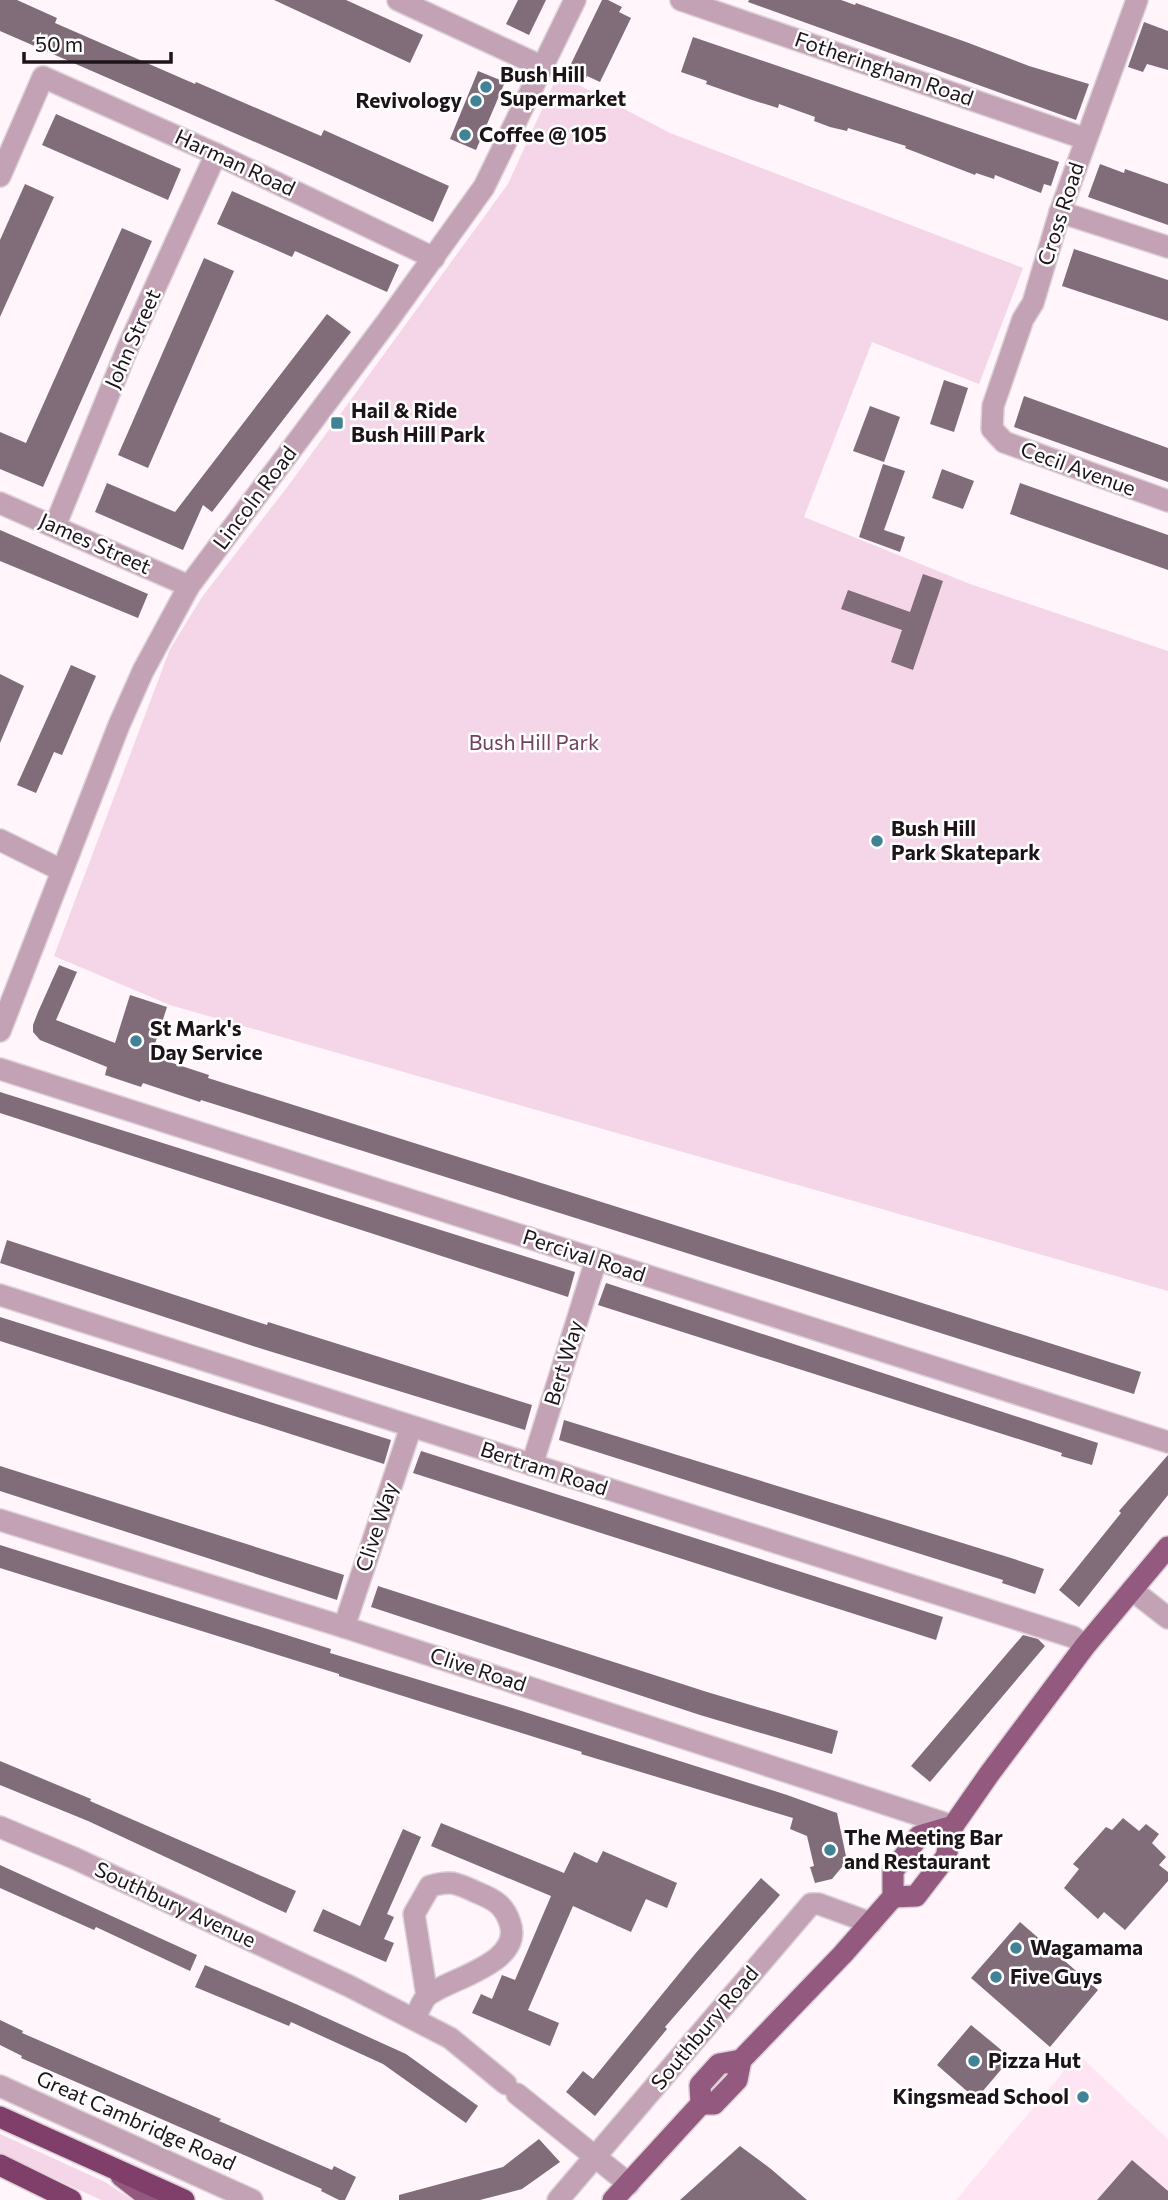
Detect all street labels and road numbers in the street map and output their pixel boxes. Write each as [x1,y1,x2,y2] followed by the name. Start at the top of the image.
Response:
[792,25,977,110] street label: Fotheringham Road
[172,123,300,200] street label: Harman Road
[1031,159,1088,268] street label: Cross Road
[99,285,165,392] street label: John Street
[1018,435,1139,500] street label: Cecil Avenue
[207,441,301,554] street label: Lincoln Road
[36,507,155,578] street label: James Street
[520,1223,649,1286] street label: Percival Road
[538,1317,587,1408] street label: Bert Way
[478,1435,611,1500] street label: Bertram Road
[349,1479,402,1574] street label: Clive Way
[427,1641,530,1696] street label: Clive Road
[91,1855,260,1952] street label: Southbury Avenue
[645,1960,763,2094] street label: Southbury Road
[33,2064,240,2175] street label: Great Cambridge Road

